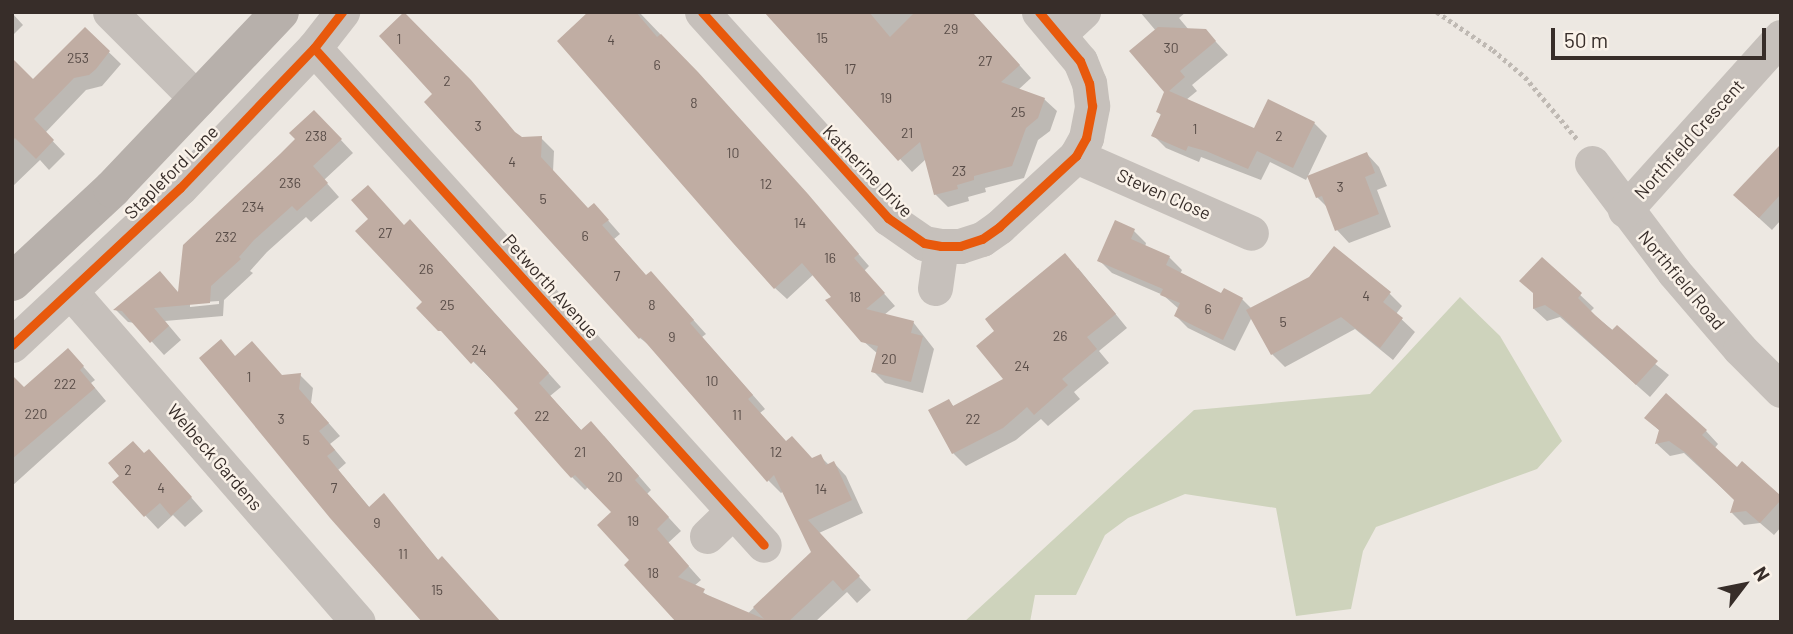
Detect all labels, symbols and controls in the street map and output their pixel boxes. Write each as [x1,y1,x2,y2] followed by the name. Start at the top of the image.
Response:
[1555,14,1770,58] scale bar
[944,21,958,37] house number: 29
[1564,27,1608,52] text: 50 m
[816,30,828,46] house number: 15
[397,31,401,47] house number: 1
[607,32,615,48] house number: 4
[1163,40,1179,56] house number: 30
[67,50,89,66] house number: 253
[978,53,992,69] house number: 27
[653,57,661,73] house number: 6
[844,61,856,77] house number: 17
[443,73,451,89] house number: 2
[1630,75,1748,203] street label: Northfield Crescent
[880,90,892,106] house number: 19
[690,95,698,111] house number: 8
[1011,104,1025,120] house number: 25
[474,118,482,134] house number: 3
[819,120,917,222] street label: Katherine Drive
[120,121,222,223] street label: Stapleford Lane
[1193,121,1197,137] house number: 1
[901,125,913,141] house number: 21
[305,128,327,144] house number: 238
[1275,128,1283,144] house number: 2
[727,145,739,161] house number: 10
[508,154,516,170] house number: 4
[952,163,966,179] house number: 23
[1114,164,1214,224] street label: Steven Close
[279,175,301,191] house number: 236
[760,176,772,192] house number: 12
[1336,179,1344,195] house number: 3
[539,191,547,207] house number: 5
[242,199,264,215] house number: 234
[794,215,806,231] house number: 14
[378,225,392,241] house number: 27
[1634,226,1730,334] street label: Northfield Road
[581,228,589,244] house number: 6
[215,229,237,245] house number: 232
[499,229,603,343] street label: Petworth Avenue
[824,250,836,266] house number: 16
[419,261,433,277] house number: 26
[614,268,620,284] house number: 7
[1362,288,1370,304] house number: 4
[849,289,861,305] house number: 18
[440,297,454,313] house number: 25
[648,297,656,313] house number: 8
[1204,301,1212,317] house number: 6
[1279,314,1287,330] house number: 5
[1053,328,1067,344] house number: 26
[668,329,676,345] house number: 9
[471,342,487,358] house number: 24
[881,351,897,367] house number: 20
[1014,358,1030,374] house number: 24
[247,369,251,385] house number: 1
[706,373,718,389] house number: 10
[54,376,76,392] house number: 222
[163,399,267,515] street label: Welbeck Gardens
[25,406,47,422] house number: 220
[732,407,742,423] house number: 11
[534,408,550,424] house number: 22
[277,411,285,427] house number: 3
[965,411,981,427] house number: 22
[302,432,310,448] house number: 5
[574,444,586,460] house number: 21
[770,444,782,460] house number: 12
[124,462,132,478] house number: 2
[607,469,623,485] house number: 20
[157,480,165,496] house number: 4
[331,480,337,496] house number: 7
[815,481,827,497] house number: 14
[627,513,639,529] house number: 19
[373,515,381,531] house number: 9
[398,546,408,562] house number: 11
[1709,550,1779,620] north arrow
[1749,562,1775,585] text: N
[647,565,659,581] house number: 18
[431,582,443,598] house number: 15

